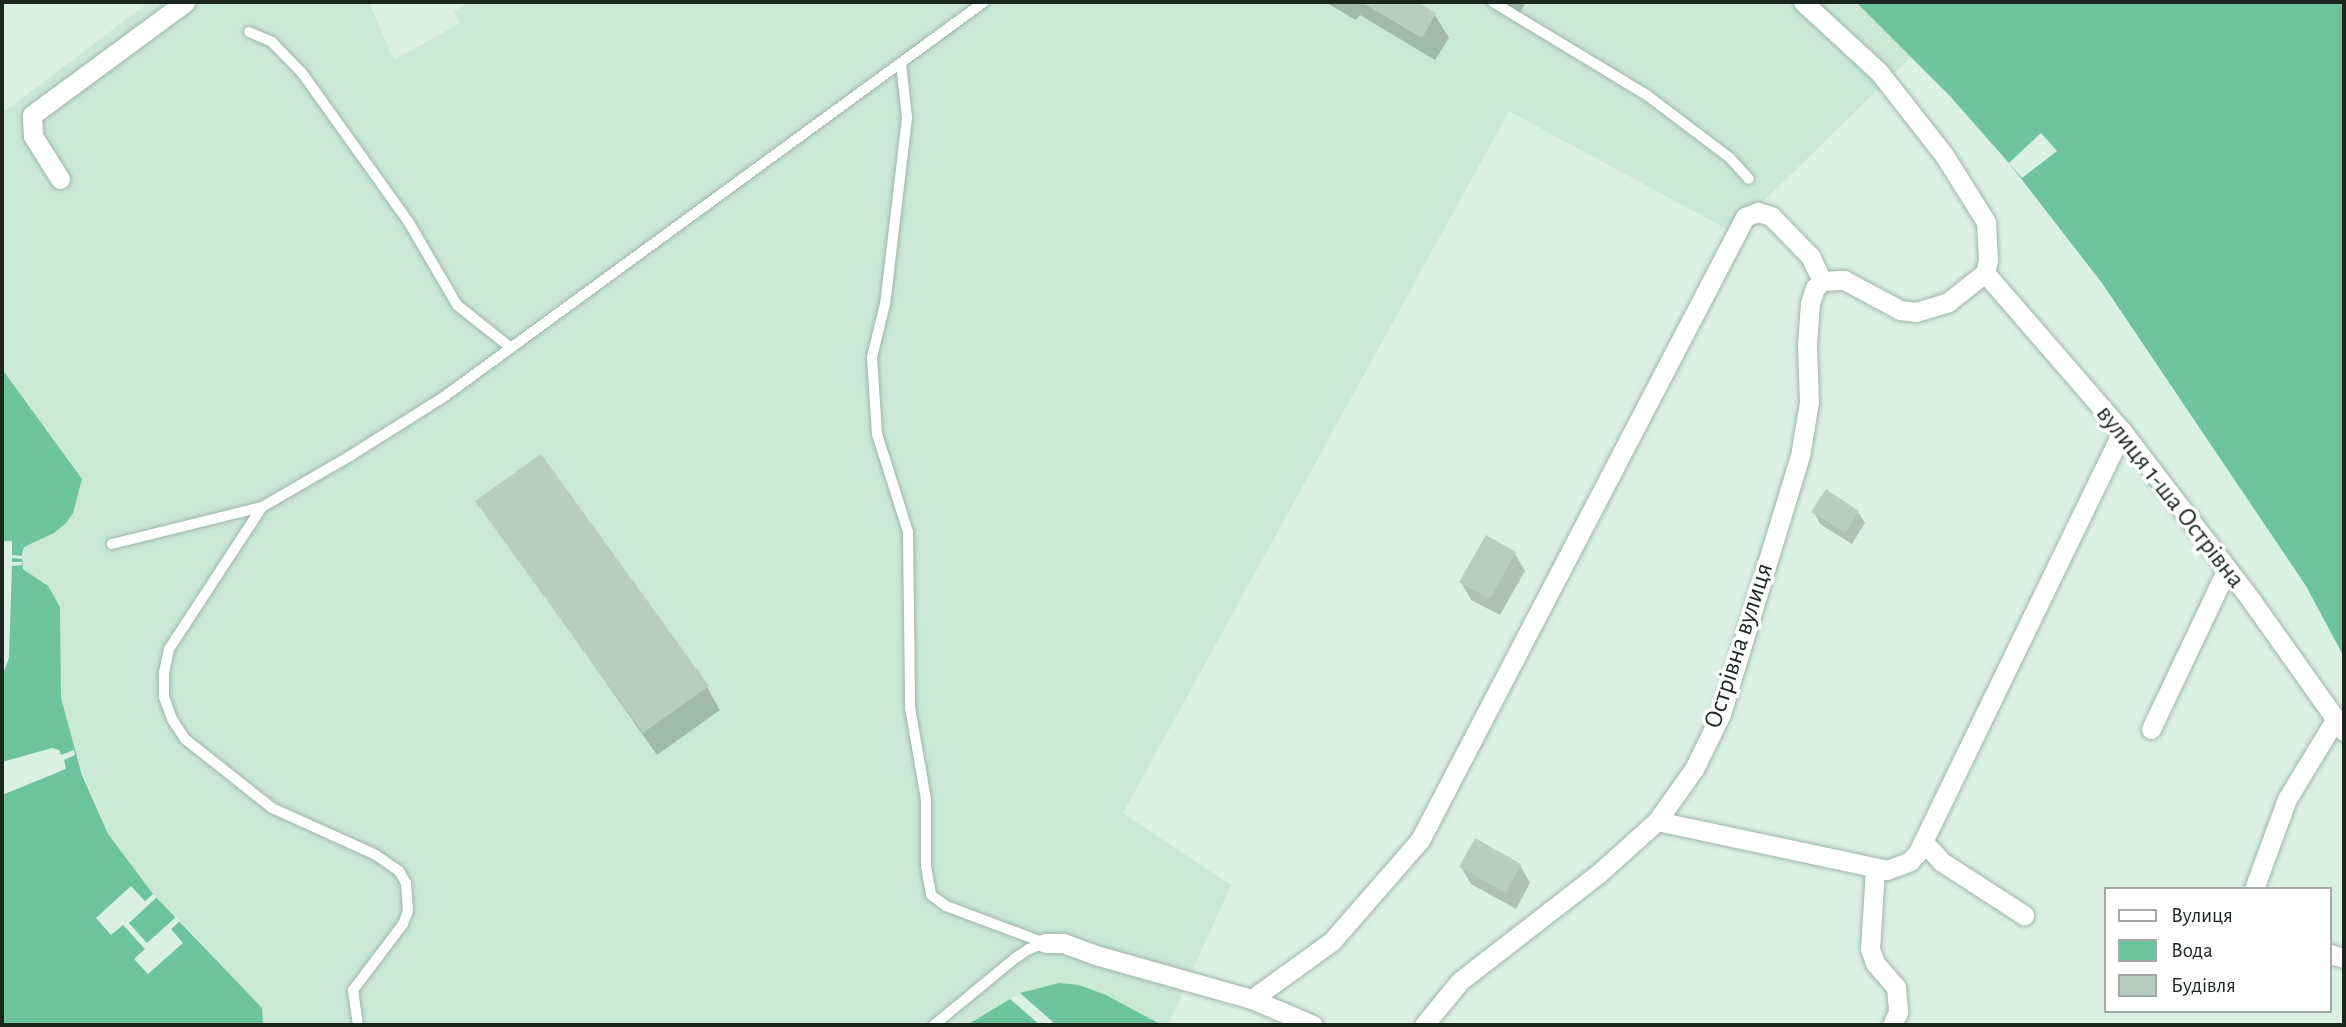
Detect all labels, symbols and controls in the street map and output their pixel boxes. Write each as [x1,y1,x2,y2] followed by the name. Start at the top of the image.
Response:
[2089,399,2251,595] street label: вулиця 1-ша Острівна
[1698,559,1780,733] street label: Острівна вулиця
[2104,887,2332,1013] legend
[2171,905,2233,926] text: Вулиця
[2171,940,2213,961] text: Вода
[2171,975,2236,996] text: Будівля

